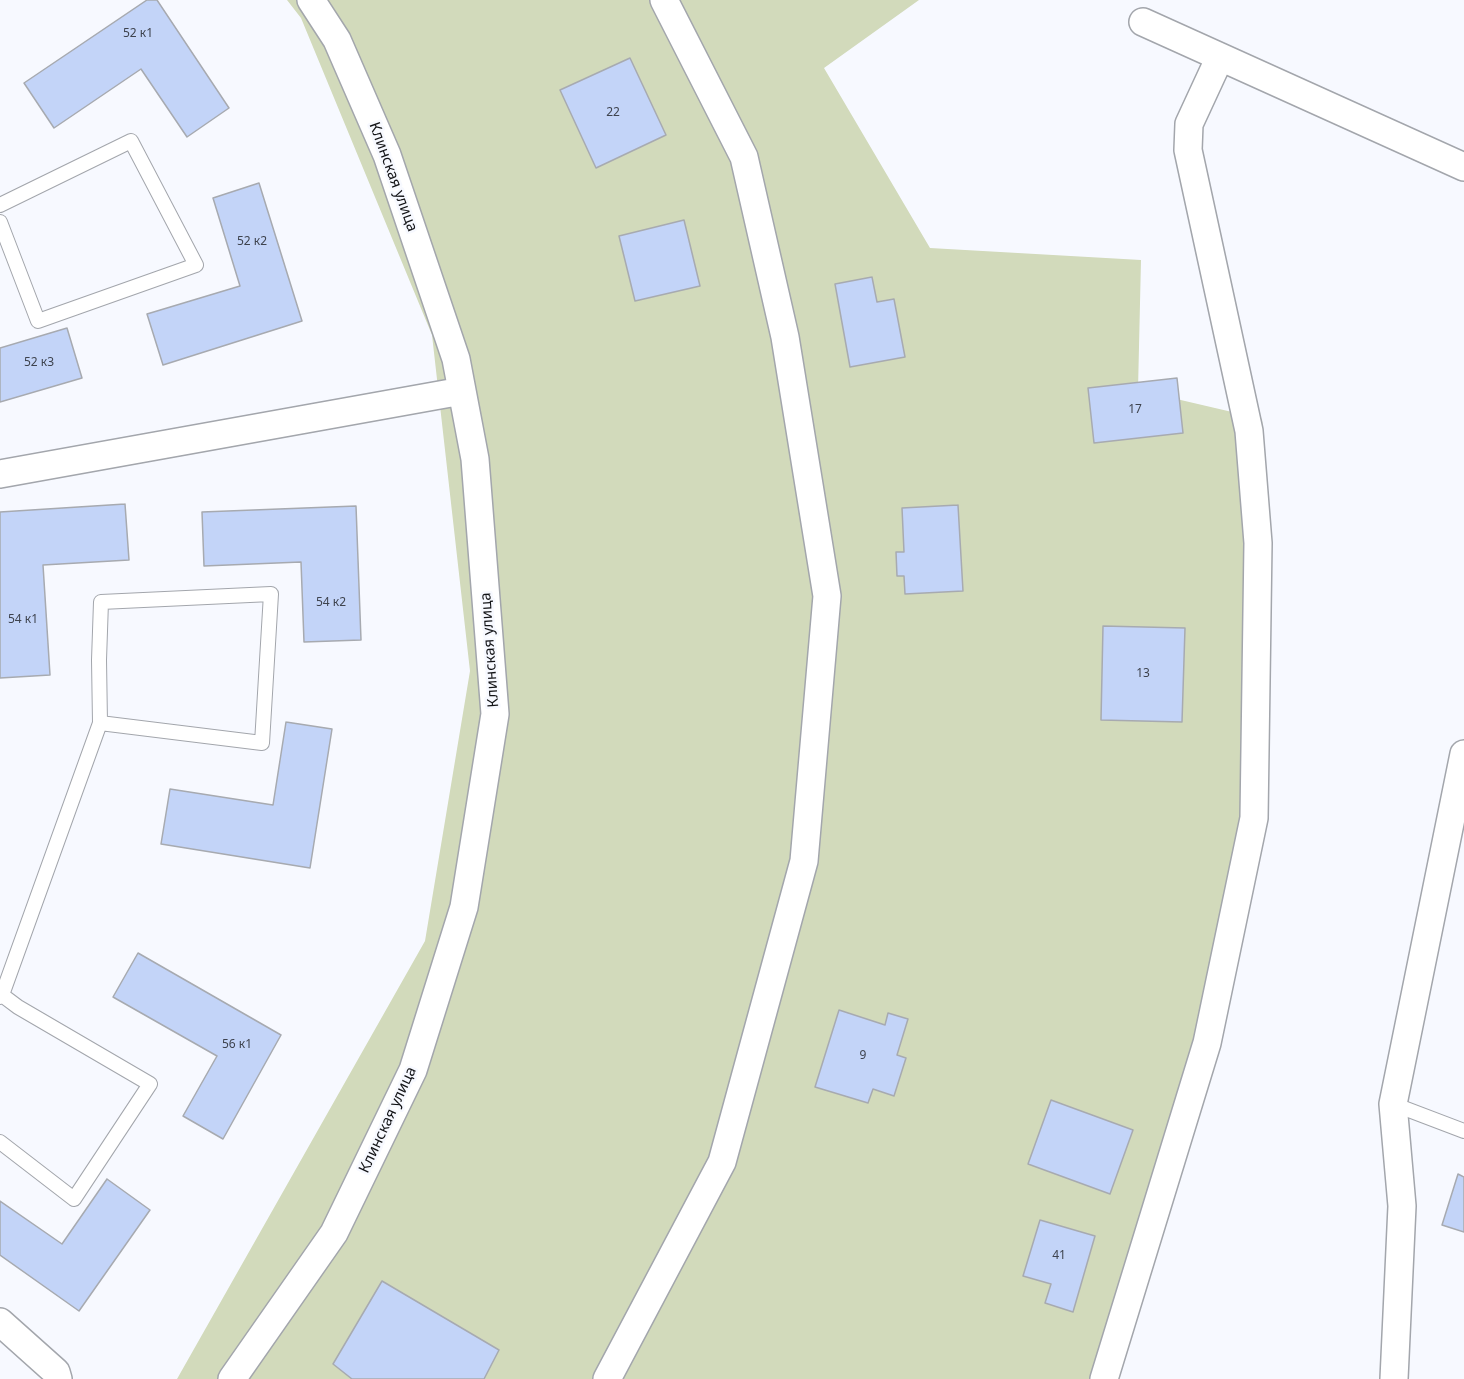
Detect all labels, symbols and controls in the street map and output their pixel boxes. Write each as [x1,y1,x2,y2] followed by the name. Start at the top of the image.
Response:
[123,27,153,41] house number: 52 к1
[606,106,620,120] house number: 22
[365,120,421,234] street label: Клинская улица
[237,235,267,249] house number: 52 к2
[24,356,54,370] house number: 52 к3
[1128,403,1142,417] house number: 17
[477,592,503,708] street label: Клинская улица
[316,596,346,610] house number: 54 к2
[8,613,38,627] house number: 54 к1
[1136,667,1150,681] house number: 13
[222,1038,252,1052] house number: 56 к1
[860,1049,866,1063] house number: 9
[356,1064,420,1176] street label: Клинская улица
[1052,1249,1066,1263] house number: 41

